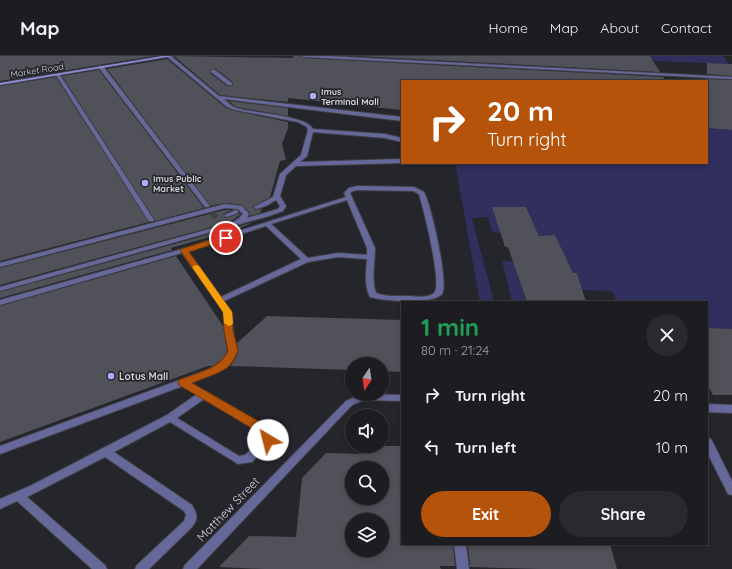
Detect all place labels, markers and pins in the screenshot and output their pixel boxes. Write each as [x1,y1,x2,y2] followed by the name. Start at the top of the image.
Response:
[321,86,379,107] place label: Imus Terminal Mall
[308,91,318,101] marker: Imus Terminal Mall
[153,173,202,194] place label: Imus Public Market
[140,178,150,188] marker: Imus Public Market
[209,221,243,255] pin
[119,370,168,383] place label: Lotus Mall
[106,371,116,381] marker: Lotus Mall

